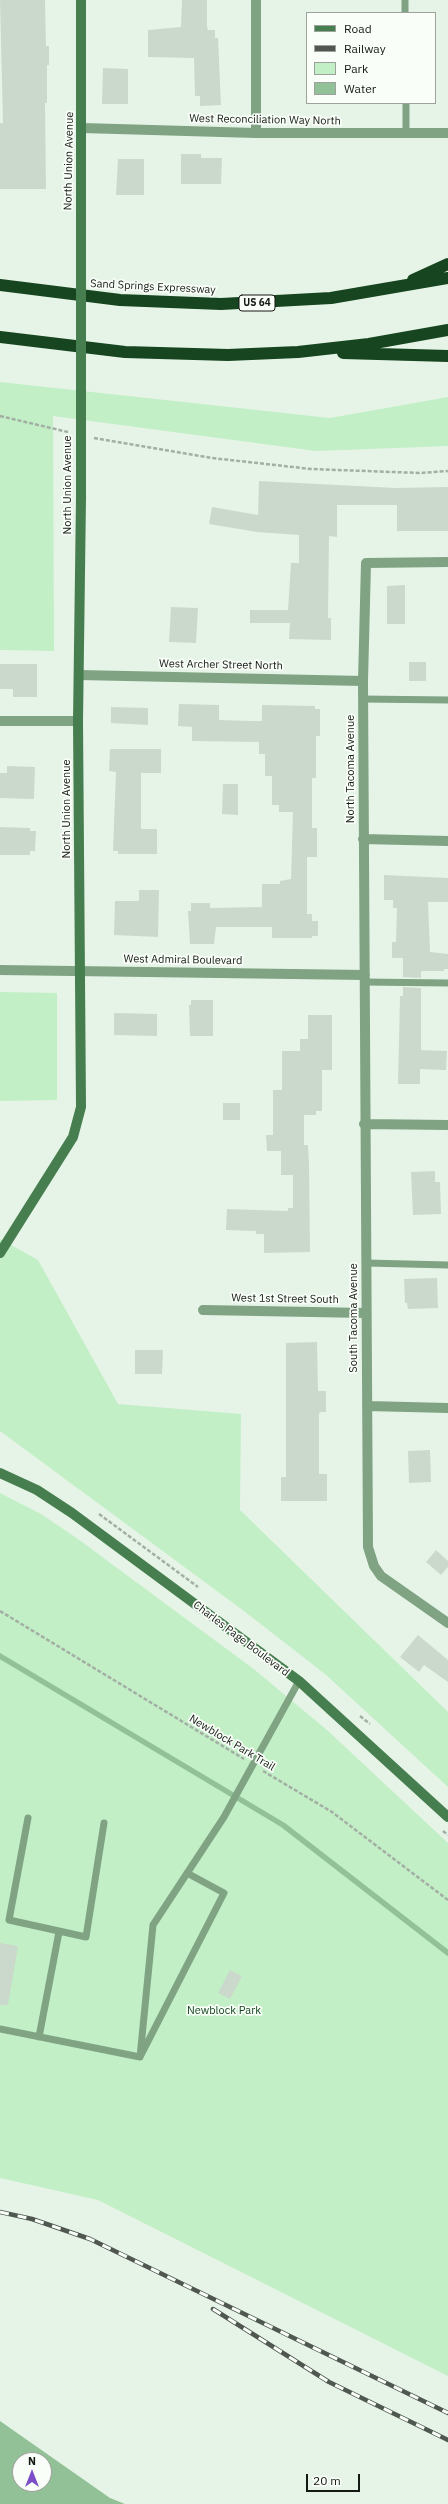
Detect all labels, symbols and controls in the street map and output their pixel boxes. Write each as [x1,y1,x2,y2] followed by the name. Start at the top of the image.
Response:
[306,12,436,104] legend
[344,21,372,36] text: Road
[344,41,386,56] text: Railway
[344,61,368,76] text: Park
[344,81,376,96] text: Water
[62,111,76,211] street label: North Union Avenue
[189,112,341,128] street label: West Reconciliation Way North
[90,277,216,297] street label: Sand Springs Expressway
[239,295,275,311] road number: US 64
[61,436,75,534] street label: North Union Avenue
[159,657,283,673] street label: West Archer Street North
[344,715,358,823] street label: North Tacoma Avenue
[60,760,74,858] street label: North Union Avenue
[124,952,242,968] street label: West Admiral Boulevard
[347,1263,361,1373] street label: South Tacoma Avenue
[231,1291,339,1307] street label: West 1st Street South
[190,1599,292,1679] street label: Charles Page Boulevard
[187,1712,277,1774] street label: Newblock Park Trail
[187,2004,261,2018] park label: Newblock Park
[12,2452,52,2492] north arrow
[28,2454,36,2468] text: N
[308,2466,362,2492] scale bar
[313,2473,341,2488] text: 20 m

